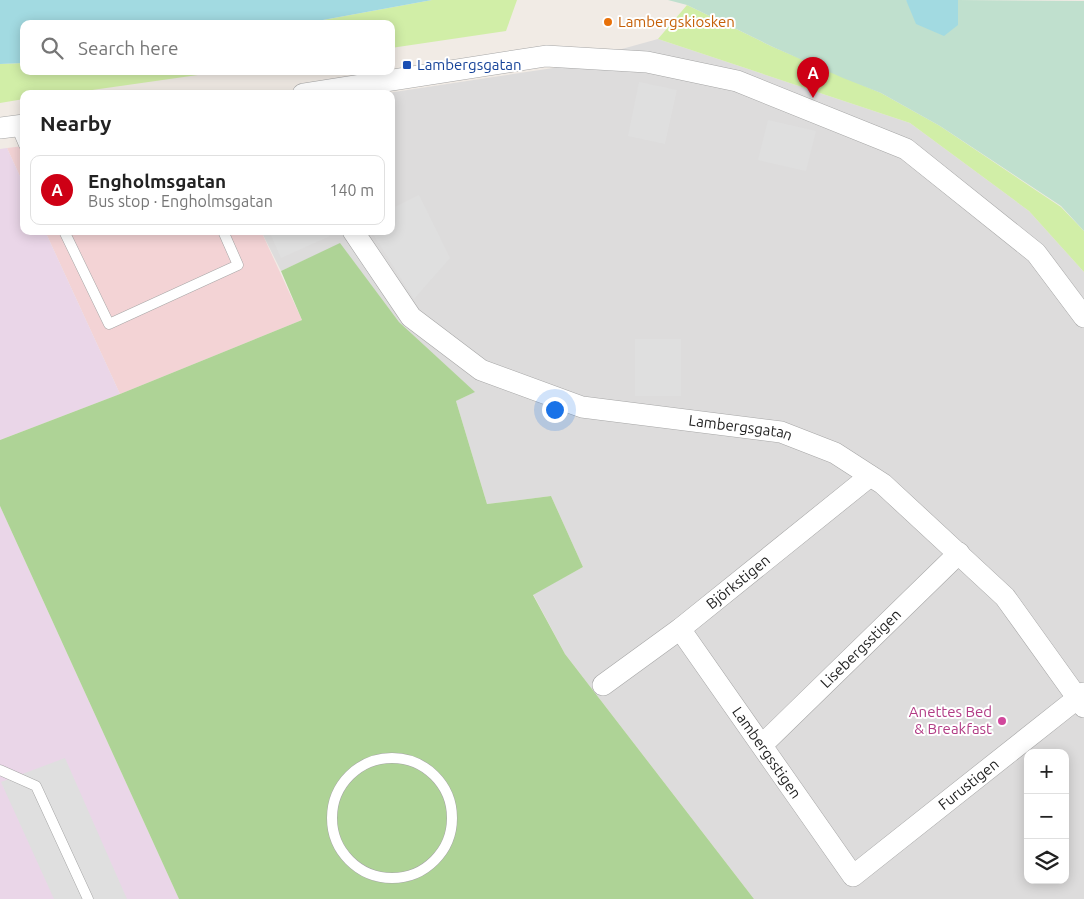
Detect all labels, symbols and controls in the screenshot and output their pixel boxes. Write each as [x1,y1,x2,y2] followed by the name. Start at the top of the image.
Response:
[618,13,735,30] place label: Lambergskiosken
[602,16,614,28] marker: Lambergskiosken
[20,20,395,75] search box
[38,34,66,62] icon: search
[78,37,178,59] text: Search here
[417,56,522,73] place label: Lambergsgatan
[797,57,829,98] pin: A
[401,59,413,71] marker: Lambergsgatan
[40,111,111,135] text: Nearby
[88,170,226,192] text: Engholmsgatan
[51,181,63,199] text: A
[329,181,374,199] text: 140 m
[88,192,273,210] text: Bus stop · Engholmsgatan
[542,397,568,423] your location
[688,411,795,444] street label: Lambergsgatan
[703,551,773,612] street label: Björkstigen
[817,605,904,691] street label: Lisebergsstigen
[729,703,805,801] street label: Lambergsstigen
[909,703,992,737] place label: Anettes Bed & Breakfast
[996,715,1008,727] marker: Anettes Bed & Breakfast
[1024,749,1069,884] map controls
[1024,749,1069,794] button: +
[935,755,1002,813] street label: Furustigen
[1024,794,1069,839] button: −
[1024,839,1069,884] button: layers

